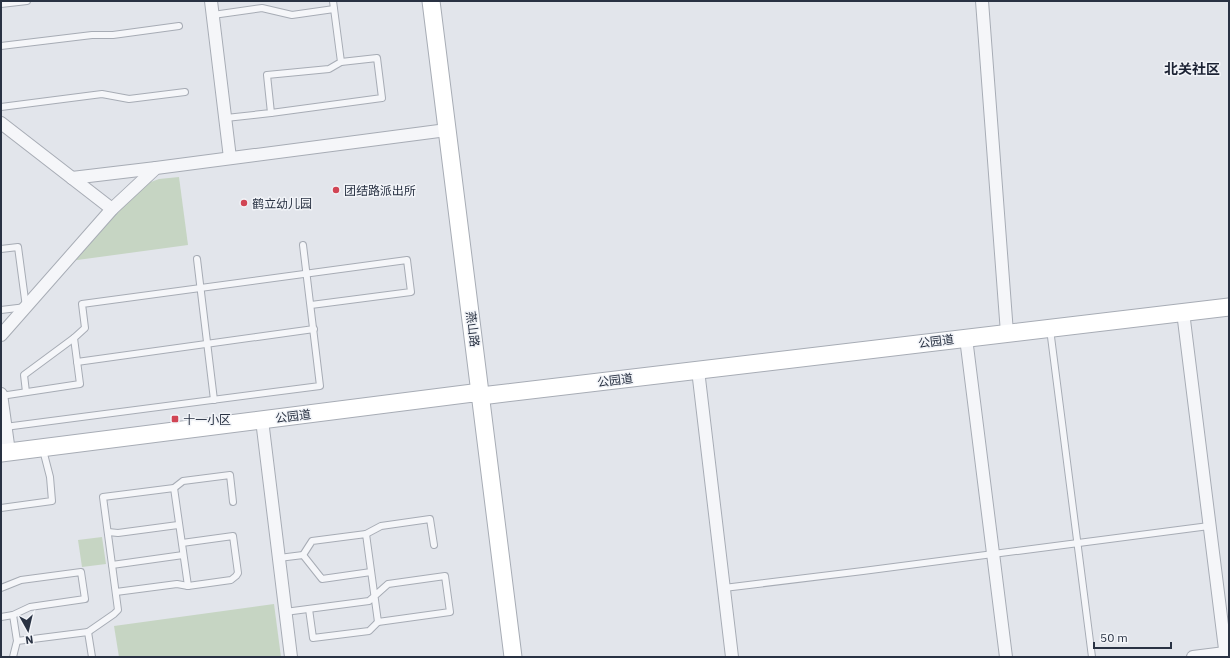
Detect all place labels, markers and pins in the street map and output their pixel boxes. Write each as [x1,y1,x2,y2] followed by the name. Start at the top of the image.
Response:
[344,183,416,198] place label: 团结路派出所
[331,185,341,195] marker: 团结路派出所
[252,196,312,211] place label: 鹤立幼儿园
[239,198,249,208] marker: 鹤立幼儿园
[183,412,231,427] place label: 十一小区
[170,414,180,424] marker: 十一小区

